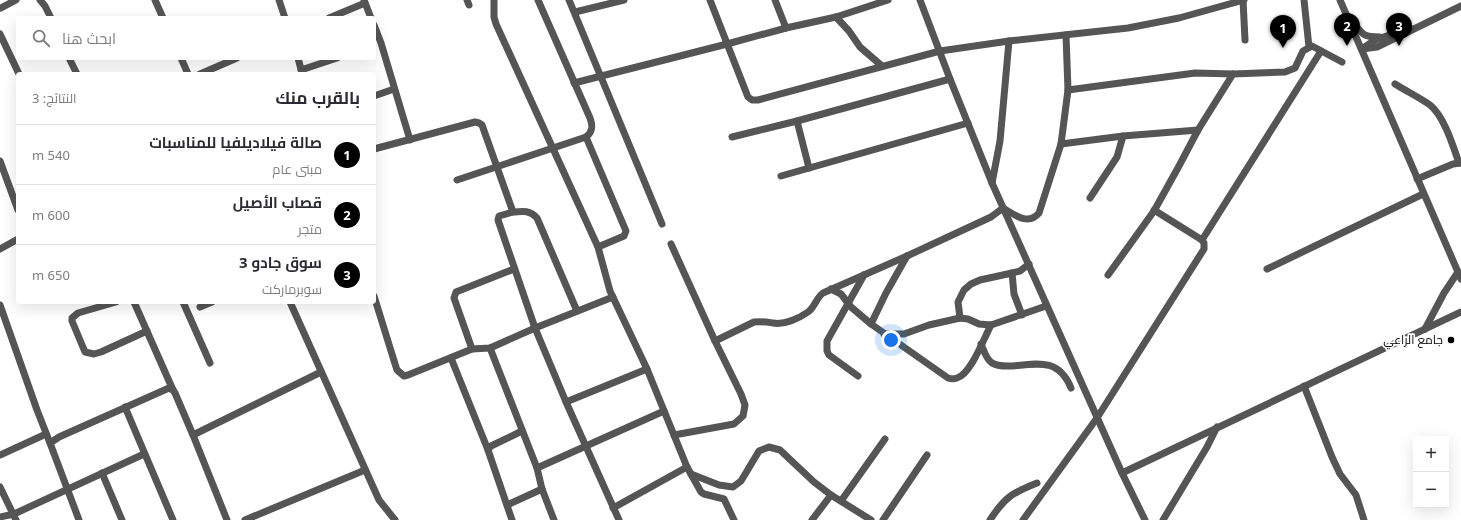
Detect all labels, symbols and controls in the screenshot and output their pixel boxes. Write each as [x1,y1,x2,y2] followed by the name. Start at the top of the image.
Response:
[1334,13,1360,46] pin: 2
[1386,13,1412,46] pin: 3
[1270,15,1296,48] pin: 1
[16,16,376,60] search box
[30,27,52,49] icon: search
[62,28,116,48] text: ابحث هنا
[275,86,360,109] text: بالقرب منك
[32,89,77,107] text: النتائج: 3
[149,132,322,152] text: صالة فيلاديلفيا للمناسبات
[32,146,70,164] text: 540 m
[343,146,351,164] text: 1
[272,160,322,178] text: مبنى عام
[233,192,322,212] text: قصاب الأصيل
[32,206,70,224] text: 600 m
[343,206,351,224] text: 2
[298,220,322,238] text: متجر
[239,252,322,272] text: سوق جادو 3
[32,266,70,284] text: 650 m
[343,266,351,284] text: 3
[262,280,322,298] text: سوبرماركت
[881,330,901,350] your location
[1383,331,1443,350] place label: جامع الراعي
[1446,335,1456,345] marker: جامع الراعي
[1413,436,1449,508] map controls
[1413,436,1449,472] button: +
[1413,472,1449,508] button: −

